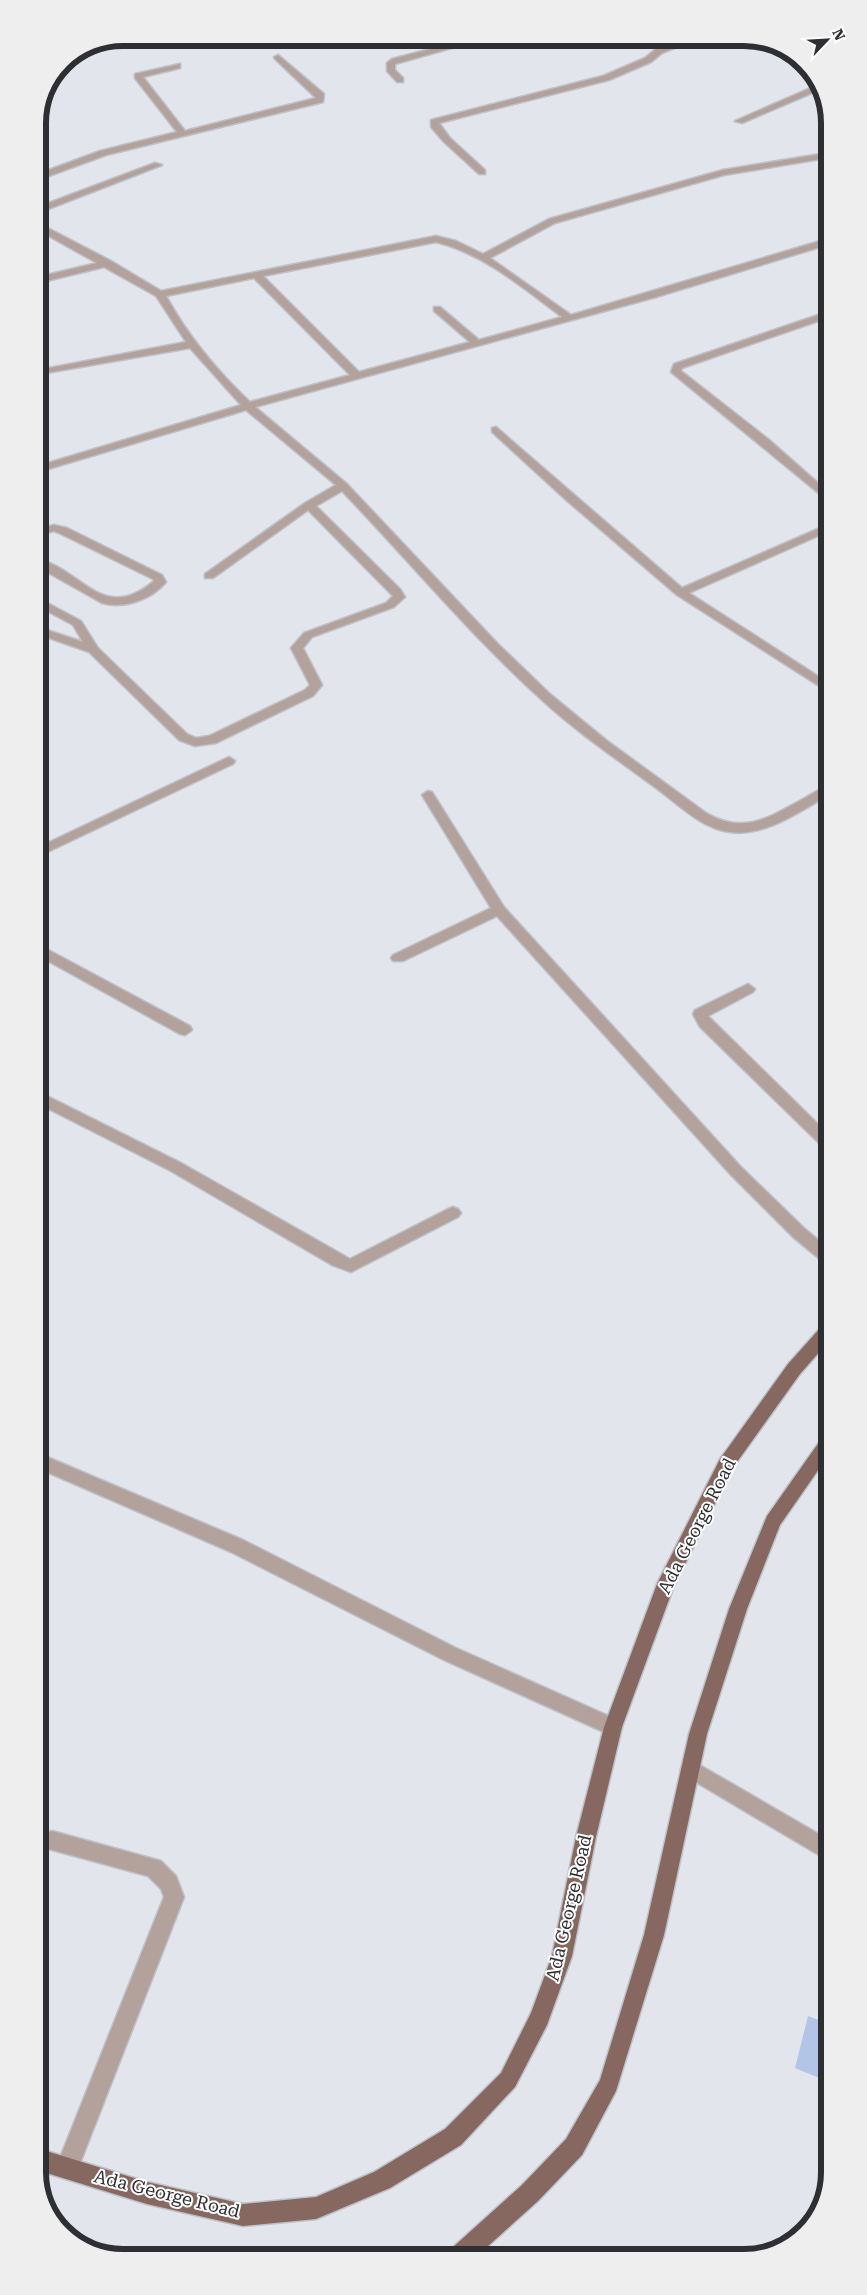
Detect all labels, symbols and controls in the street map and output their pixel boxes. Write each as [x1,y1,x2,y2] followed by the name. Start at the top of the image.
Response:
[802,15,852,65] north arrow
[829,26,848,43] text: N
[653,1454,740,1597] street label: Ada George Road
[541,1832,596,1983] street label: Ada George Road
[92,2165,243,2222] street label: Ada George Road

